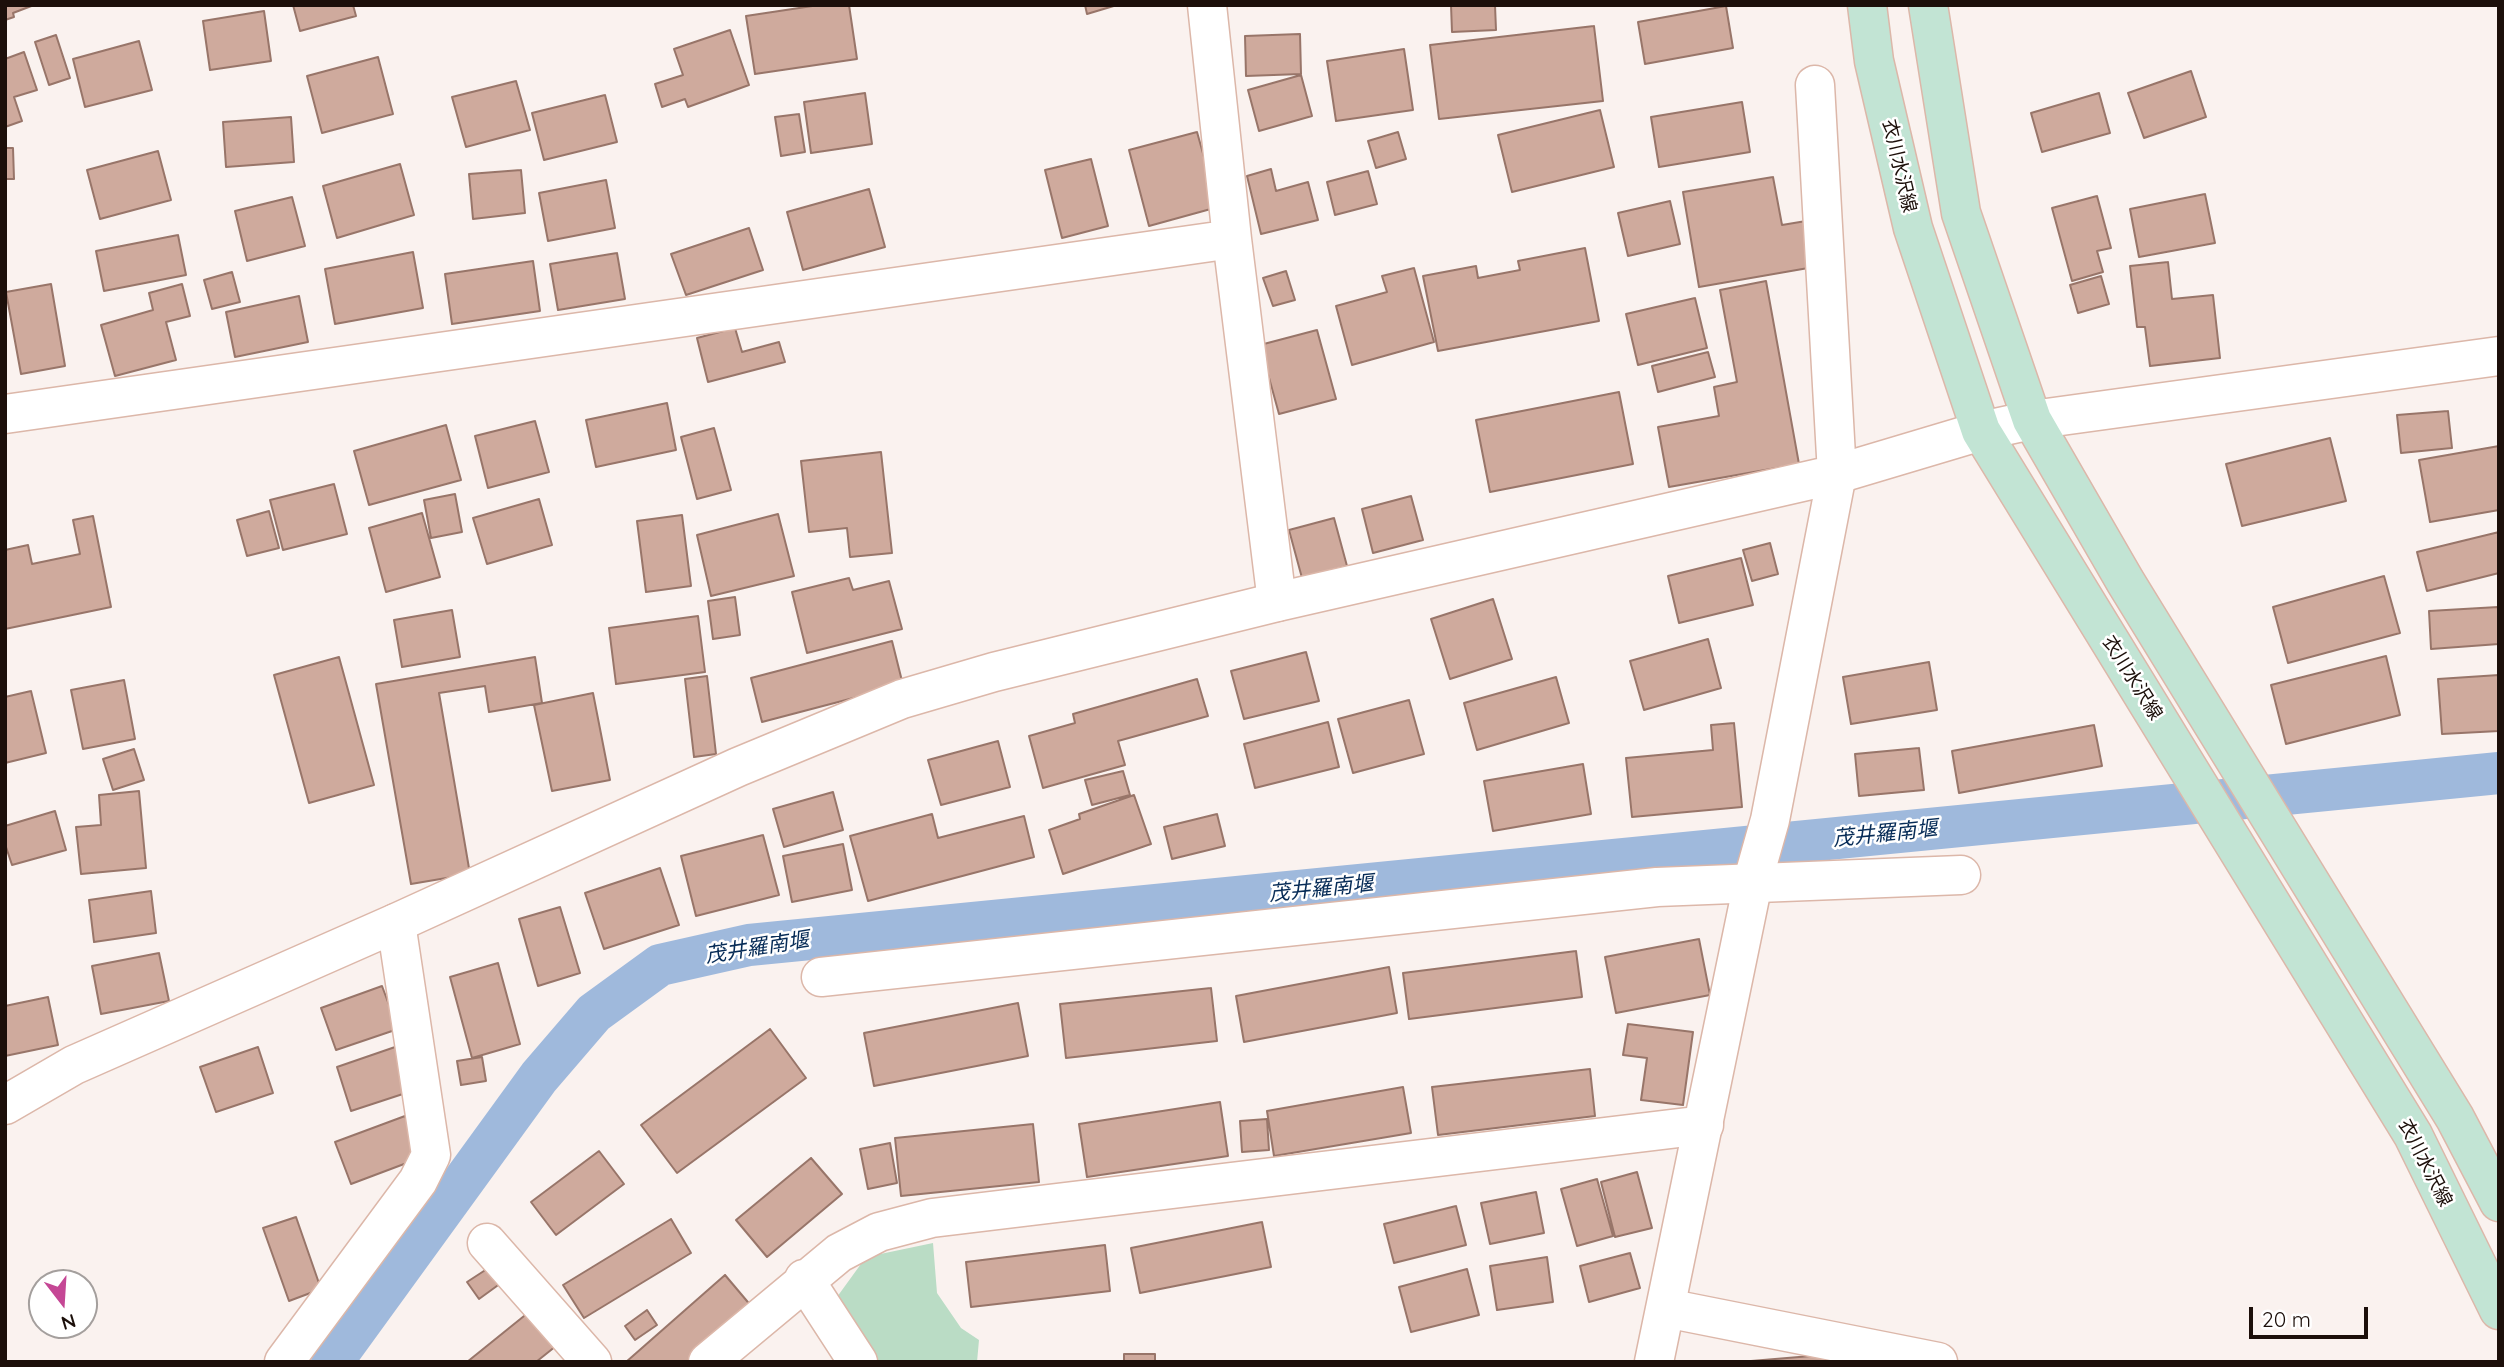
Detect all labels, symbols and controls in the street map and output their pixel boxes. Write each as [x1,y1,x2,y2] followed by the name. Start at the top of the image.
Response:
[1877,117,1921,215] street label: 衣川水沢線
[2097,632,2167,724] street label: 衣川水沢線
[1831,816,1939,852] water label: 茂井羅南堰
[1267,871,1375,907] water label: 茂井羅南堰
[703,927,811,969] water label: 茂井羅南堰
[2393,1116,2457,1210] street label: 衣川水沢線
[28,1269,98,1339] north arrow
[2252,1294,2371,1338] scale bar
[2262,1306,2311,1332] text: 20 m
[58,1309,79,1336] text: N

